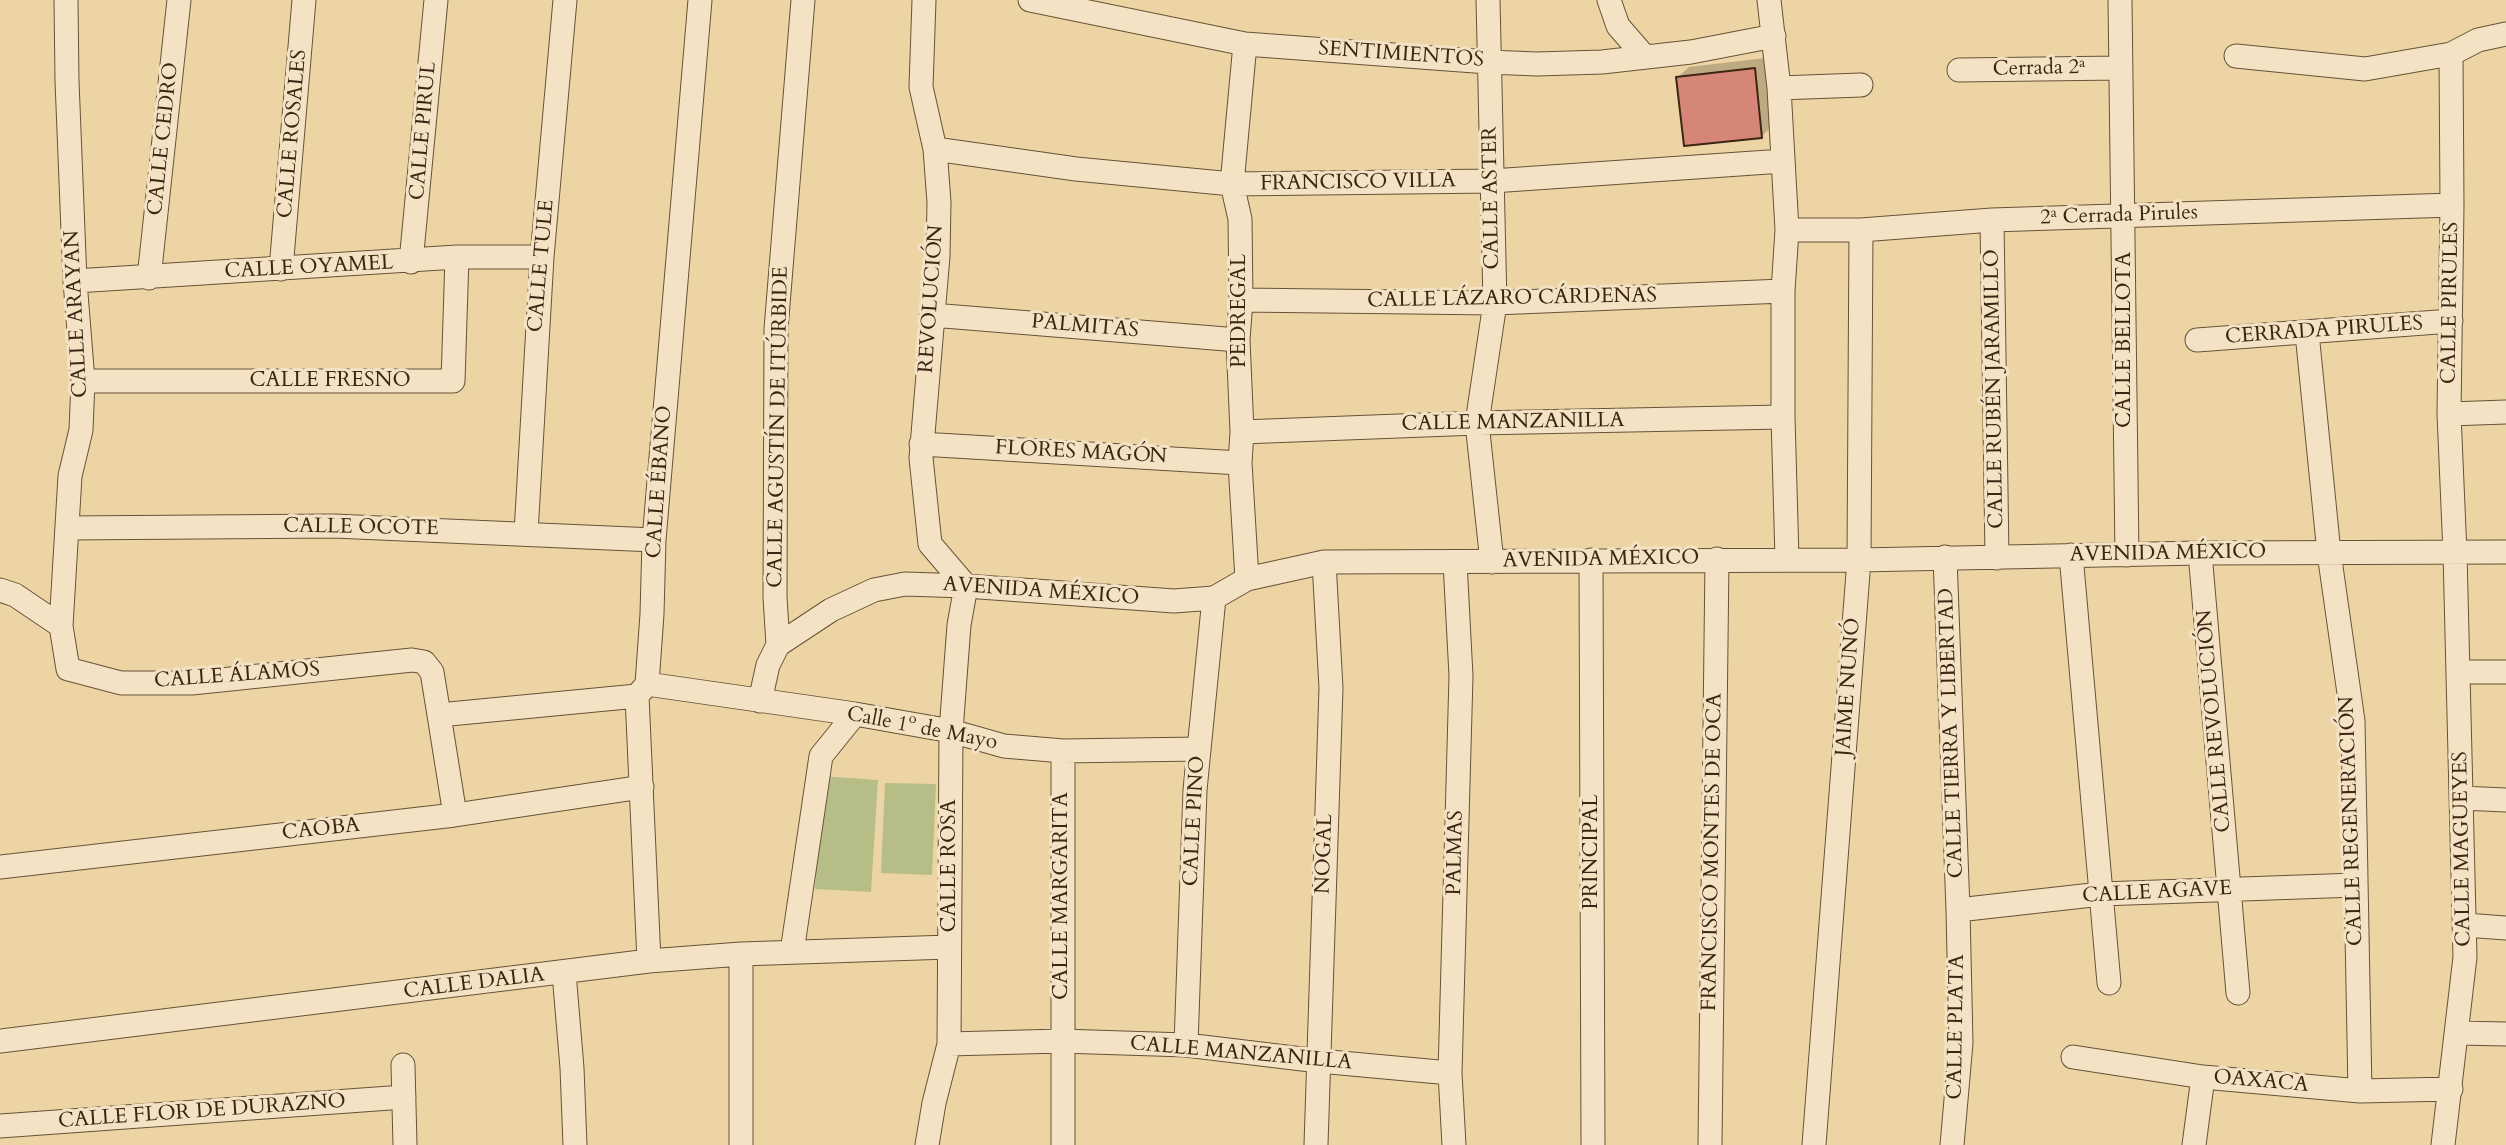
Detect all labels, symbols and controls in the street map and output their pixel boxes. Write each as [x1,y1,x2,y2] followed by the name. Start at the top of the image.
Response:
[1317,37,1485,73] street label: SENTIMIENTOS
[273,49,313,219] street label: CALLE ROSALES
[1992,56,2086,82] street label: Cerrada 2ª
[143,61,185,217] street label: CALLE CEDRO
[405,61,443,201] street label: CALLE PIRUL
[1478,126,1506,270] street label: CALLE ASTER
[1260,169,1456,197] street label: FRANCISCO VILLA
[524,199,560,333] street label: CALLE TULE
[2040,201,2198,231] street label: 2ª Cerrada Pirules
[2437,222,2465,384] street label: CALLE PIRULES
[914,224,950,374] street label: REVOLUCIÓN
[60,229,94,399] street label: CALLE ARAYAN
[1980,249,2010,529] street label: CALLE RUBÉN JARAMILLO
[224,251,394,285] street label: CALLE OYAMEL
[2112,252,2138,428] street label: CALLE BELLOTA
[1227,254,1253,368] street label: PEDREGAL
[764,266,794,588] street label: CALLE AGUSTÍN DE ITÚRBIDE
[1367,284,1657,314] street label: CALLE LÁZARO CÁRDENAS
[1030,310,1140,344] street label: PALMITAS
[2224,312,2424,350] street label: CERRADA PIRULES
[249,368,411,394] street label: CALLE FRESNO
[642,405,678,559] street label: CALLE ÉBANO
[1401,408,1625,438] street label: CALLE MANZANILLA
[994,436,1168,470] street label: FLORES MAGÓN
[283,514,439,542] street label: CALLE OCOTE
[2069,540,2267,568] street label: AVENIDA MÉXICO
[1502,546,1700,574] street label: AVENIDA MÉXICO
[942,573,1140,611] street label: AVENIDA MÉXICO
[1934,587,1970,879] street label: CALLE TIERRA Y LIBERTAD
[2193,609,2237,833] street label: CALLE REVOLUCIÓN
[1832,619,1866,757] street label: JAIME NUNÓ
[153,658,321,694] street label: CALLE ÁLAMOS
[1698,693,1728,1011] street label: FRANCISCO MONTES DE OCA
[2335,696,2369,946] street label: CALLE REGENERACIÓN
[845,702,999,756] street label: Calle 1º de Mayo
[2449,751,2477,947] street label: CALLE MAGUEYES
[1179,755,1211,887] street label: CALLE PINO
[1049,792,1075,1000] street label: CALLE MARGARITA
[1579,794,1605,910] street label: PRINCIPAL
[937,799,963,933] street label: CALLE ROSA
[1443,810,1469,896] street label: PALMAS
[281,813,361,847] street label: CAOBA
[1311,813,1339,895] street label: NOGAL
[2081,876,2233,910] street label: CALLE AGAVE
[1943,954,1971,1100] street label: CALLE PLATA
[402,963,546,1005] street label: CALLE DALIA
[1129,1032,1353,1076] street label: CALLE MANZANILLA
[2212,1065,2310,1099] street label: OAXACA
[57,1089,347,1135] street label: CALLE FLOR DE DURAZNO

